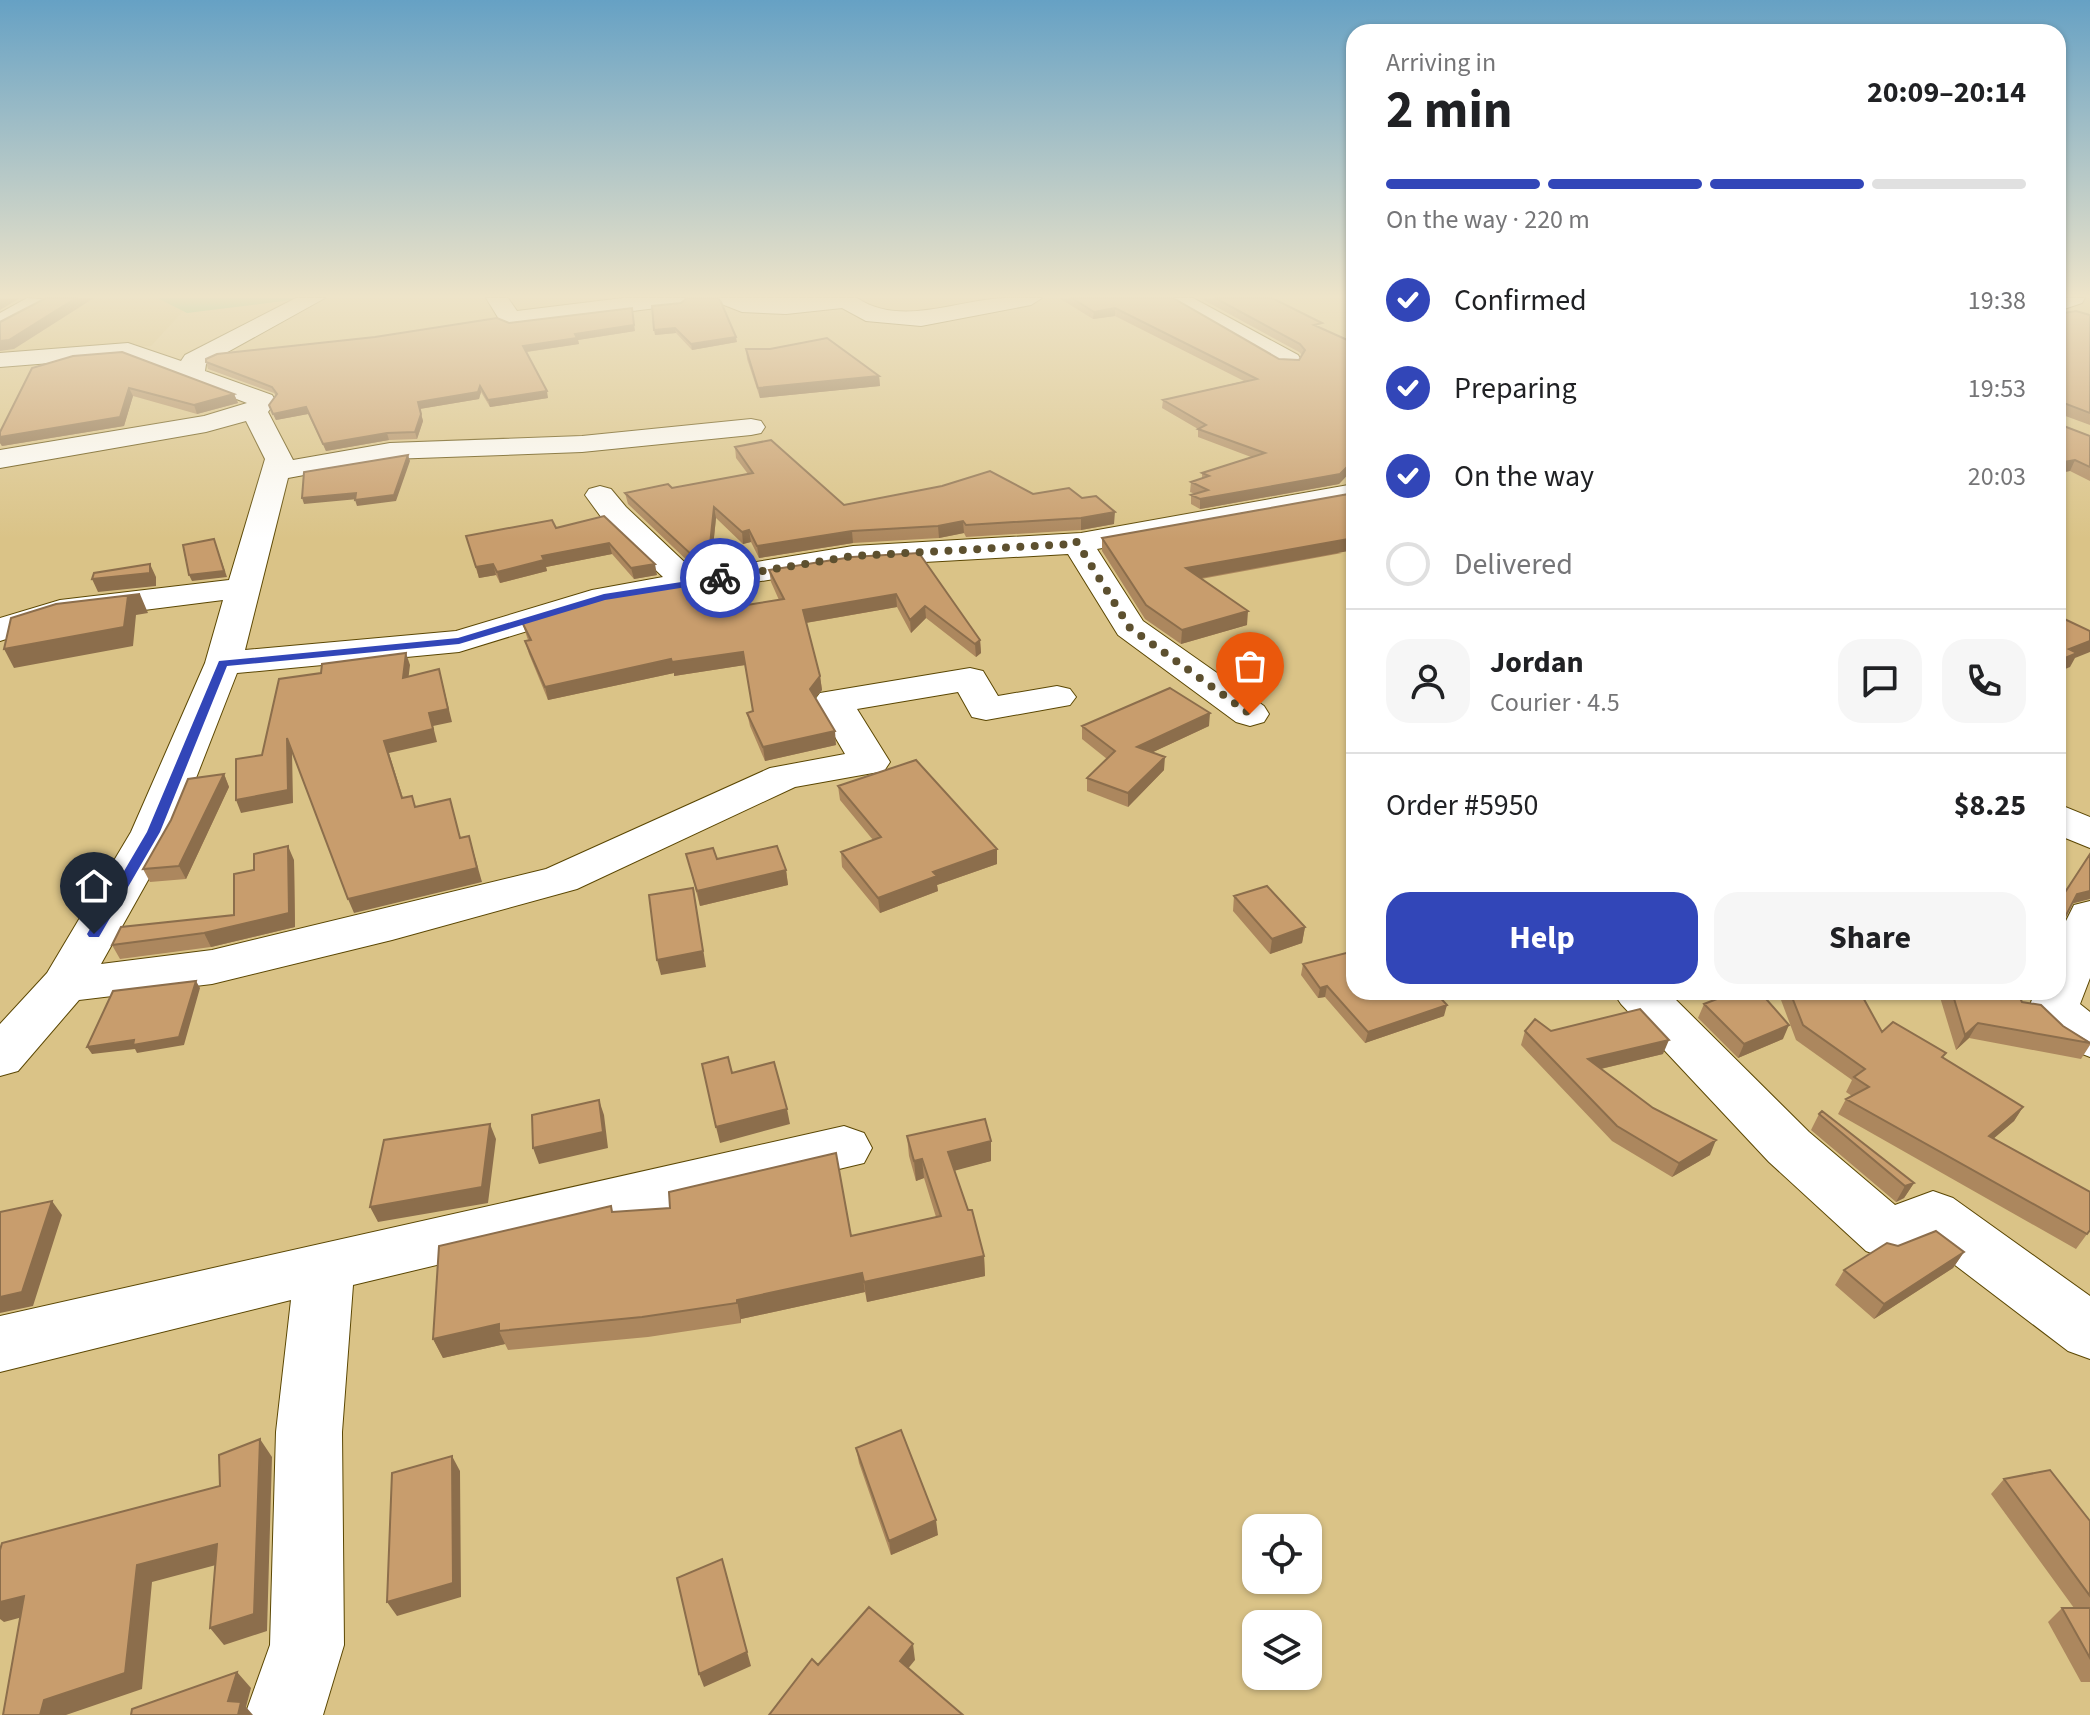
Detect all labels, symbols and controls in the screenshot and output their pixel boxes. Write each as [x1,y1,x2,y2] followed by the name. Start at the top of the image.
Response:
[1386,44,1496,81] text: Arriving in
[1867,71,2026,114] text: 20:09–20:14
[1386,74,1513,148] text: 2 min
[1386,201,1590,238] text: On the way · 220 m
[1386,278,1430,322] icon: check
[1454,279,1587,322] text: Confirmed
[1968,282,2026,319] text: 19:38
[1386,366,1430,410] icon: check
[1454,367,1577,410] text: Preparing
[1968,370,2026,407] text: 19:53
[1386,454,1430,498] icon: check
[1454,455,1594,498] text: On the way
[1968,458,2026,495] text: 20:03
[680,538,760,618] courier
[1454,543,1573,586] text: Delivered
[698,556,742,600] icon: bike
[1216,632,1284,714] pin
[1386,639,1470,723] button: person
[1838,639,1922,723] button: chat
[1942,639,2026,723] button: phone
[1490,641,1584,684] text: Jordan
[1228,644,1272,688] icon: bag
[1490,684,1620,721] text: Courier · 4.5
[1386,784,1539,827] text: Order #5950
[1954,784,2026,827] text: $8.25
[60,852,128,934] pin
[72,864,116,908] icon: home
[1386,892,1698,984] button: Help
[1714,892,2026,984] button: Share
[1242,1514,1322,1690] map controls
[1242,1514,1322,1594] button: locate
[1242,1610,1322,1690] button: layers

